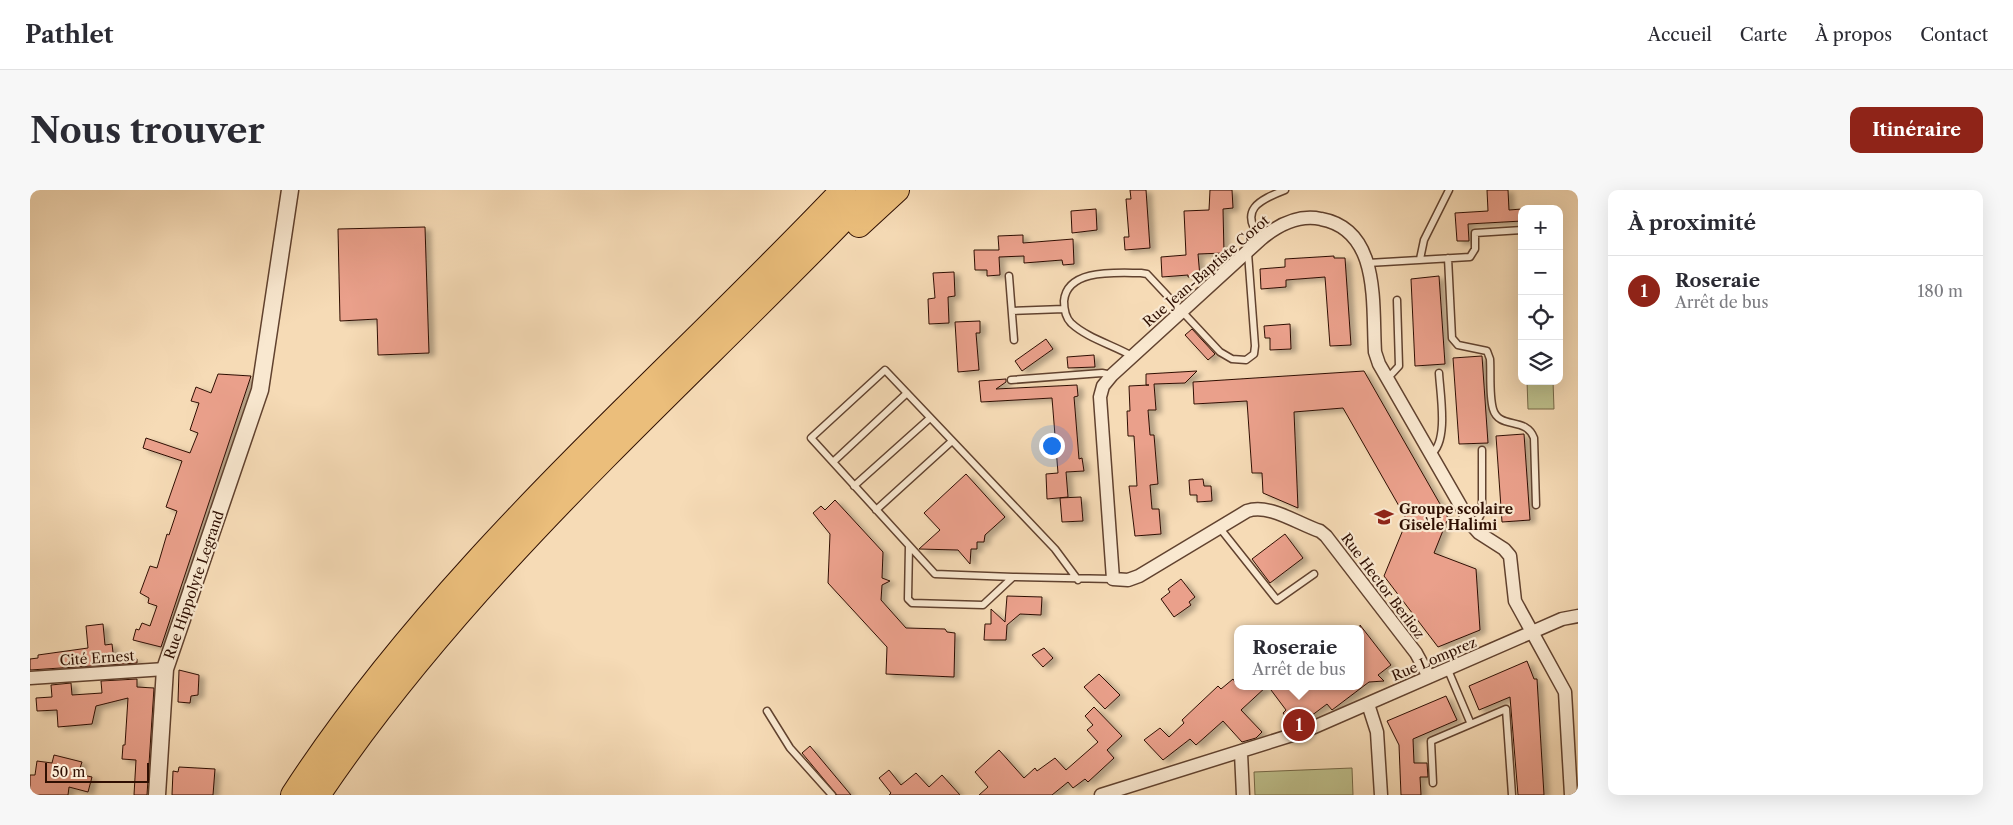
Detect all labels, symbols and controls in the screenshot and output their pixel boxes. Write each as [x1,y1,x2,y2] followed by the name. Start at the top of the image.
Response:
[25,20,113,49] text: Pathlet
[1648,24,1712,46] text: Accueil
[1740,24,1787,46] text: Carte
[1815,24,1892,46] text: À propos
[1920,24,1988,46] text: Contact
[1850,107,1983,153] button: Itinéraire
[30,109,265,152] text: Nous trouver
[1518,205,1563,385] map controls
[1518,205,1563,250] button: +
[1628,210,1756,235] text: À proximité
[1139,211,1273,331] street label: Rue Jean-Baptiste Corot
[1518,250,1563,295] button: −
[1675,269,1760,292] text: Roseraie
[1640,281,1648,301] text: 1
[1917,281,1963,301] text: 180 m
[1675,292,1768,312] text: Arrêt de bus
[1518,295,1563,340] button: locate
[1518,340,1563,385] button: layers
[1039,433,1065,459] your location
[1399,500,1513,534] place label: Groupe scolaire Gisèle Halimi
[1373,506,1395,528] school or university icon: Groupe scolaire Gisèle Halimi
[160,508,228,662] street label: Rue Hippolyte Legrand
[1337,530,1429,642] street label: Rue Hector Berlioz
[1234,625,1364,690] popup
[1389,633,1479,685] street label: Rue Lomprez
[1252,636,1337,659] text: Roseraie
[59,646,135,670] street label: Cité Ernest
[1252,659,1346,679] text: Arrêt de bus
[1283,706,1315,744] pin: 1
[45,760,149,783] scale bar
[52,763,85,781] text: 50 m

